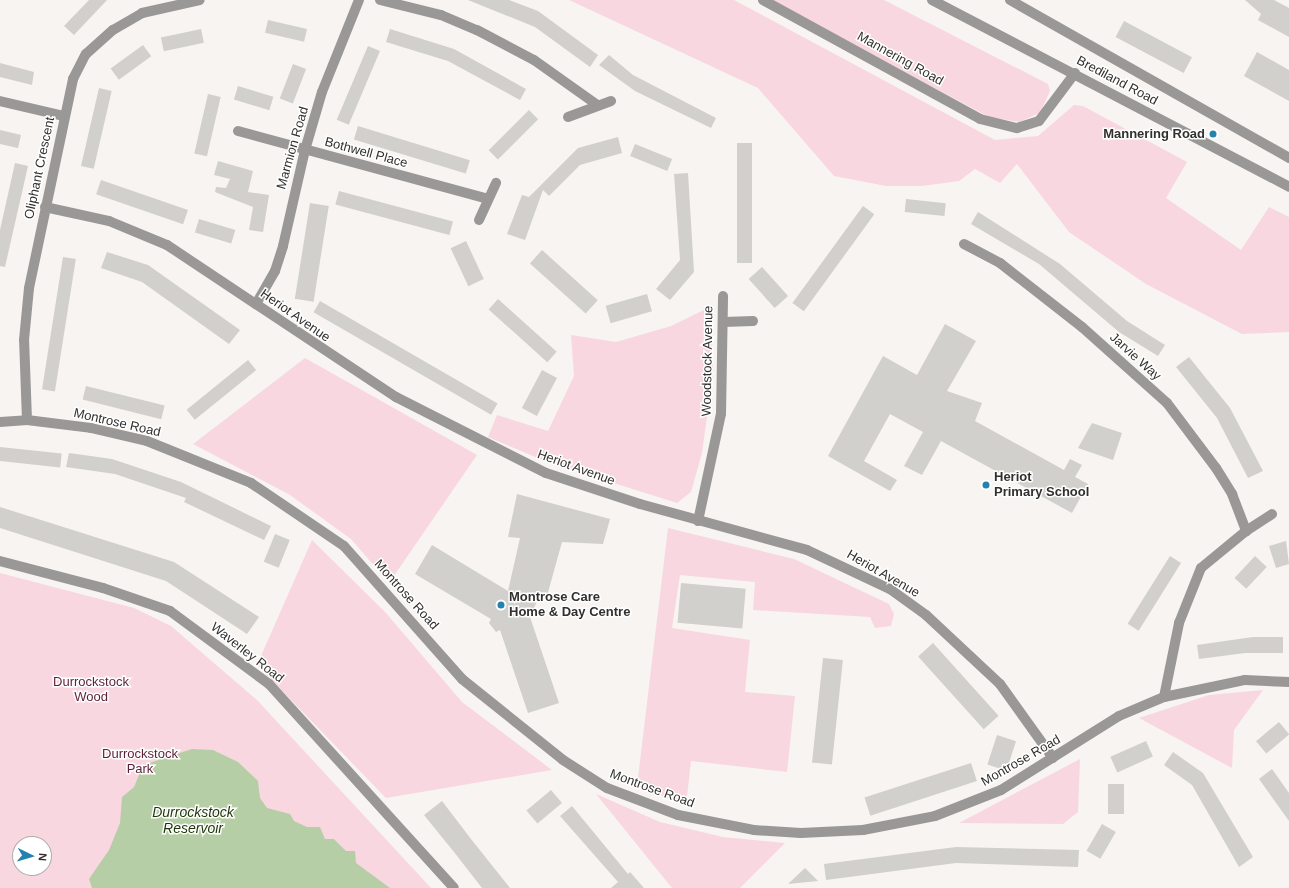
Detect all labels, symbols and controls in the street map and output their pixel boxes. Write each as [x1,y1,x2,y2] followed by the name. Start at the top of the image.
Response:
[854,29,946,89] street label: Mannering Road
[1074,53,1160,109] street label: Brediland Road
[274,105,312,191] street label: Marmion Road
[22,115,58,221] street label: Oliphant Crescent
[1103,126,1205,142] place label: Mannering Road
[1208,129,1218,139] marker: Mannering Road
[323,134,409,172] street label: Bothwell Place
[257,286,333,346] street label: Heriot Avenue
[699,305,717,417] street label: Woodstock Avenue
[1106,330,1164,384] street label: Jarvie Way
[72,405,162,441] street label: Montrose Road
[535,447,617,489] street label: Heriot Avenue
[994,470,1089,501] place label: Heriot Primary School
[981,480,991,490] marker: Heriot Primary School
[844,547,922,601] street label: Heriot Avenue
[370,557,442,633] street label: Montrose Road
[509,590,630,621] place label: Montrose Care Home & Day Centre
[496,600,506,610] marker: Montrose Care Home & Day Centre
[207,620,287,686] street label: Waverley Road
[53,675,129,706] park label: Durrockstock Wood
[979,732,1063,790] street label: Montrose Road
[102,747,178,778] park label: Durrockstock Park
[608,766,696,812] street label: Montrose Road
[152,804,234,836] water label: Durrockstock Reservoir
[12,836,52,876] north arrow
[37,852,49,861] text: N

